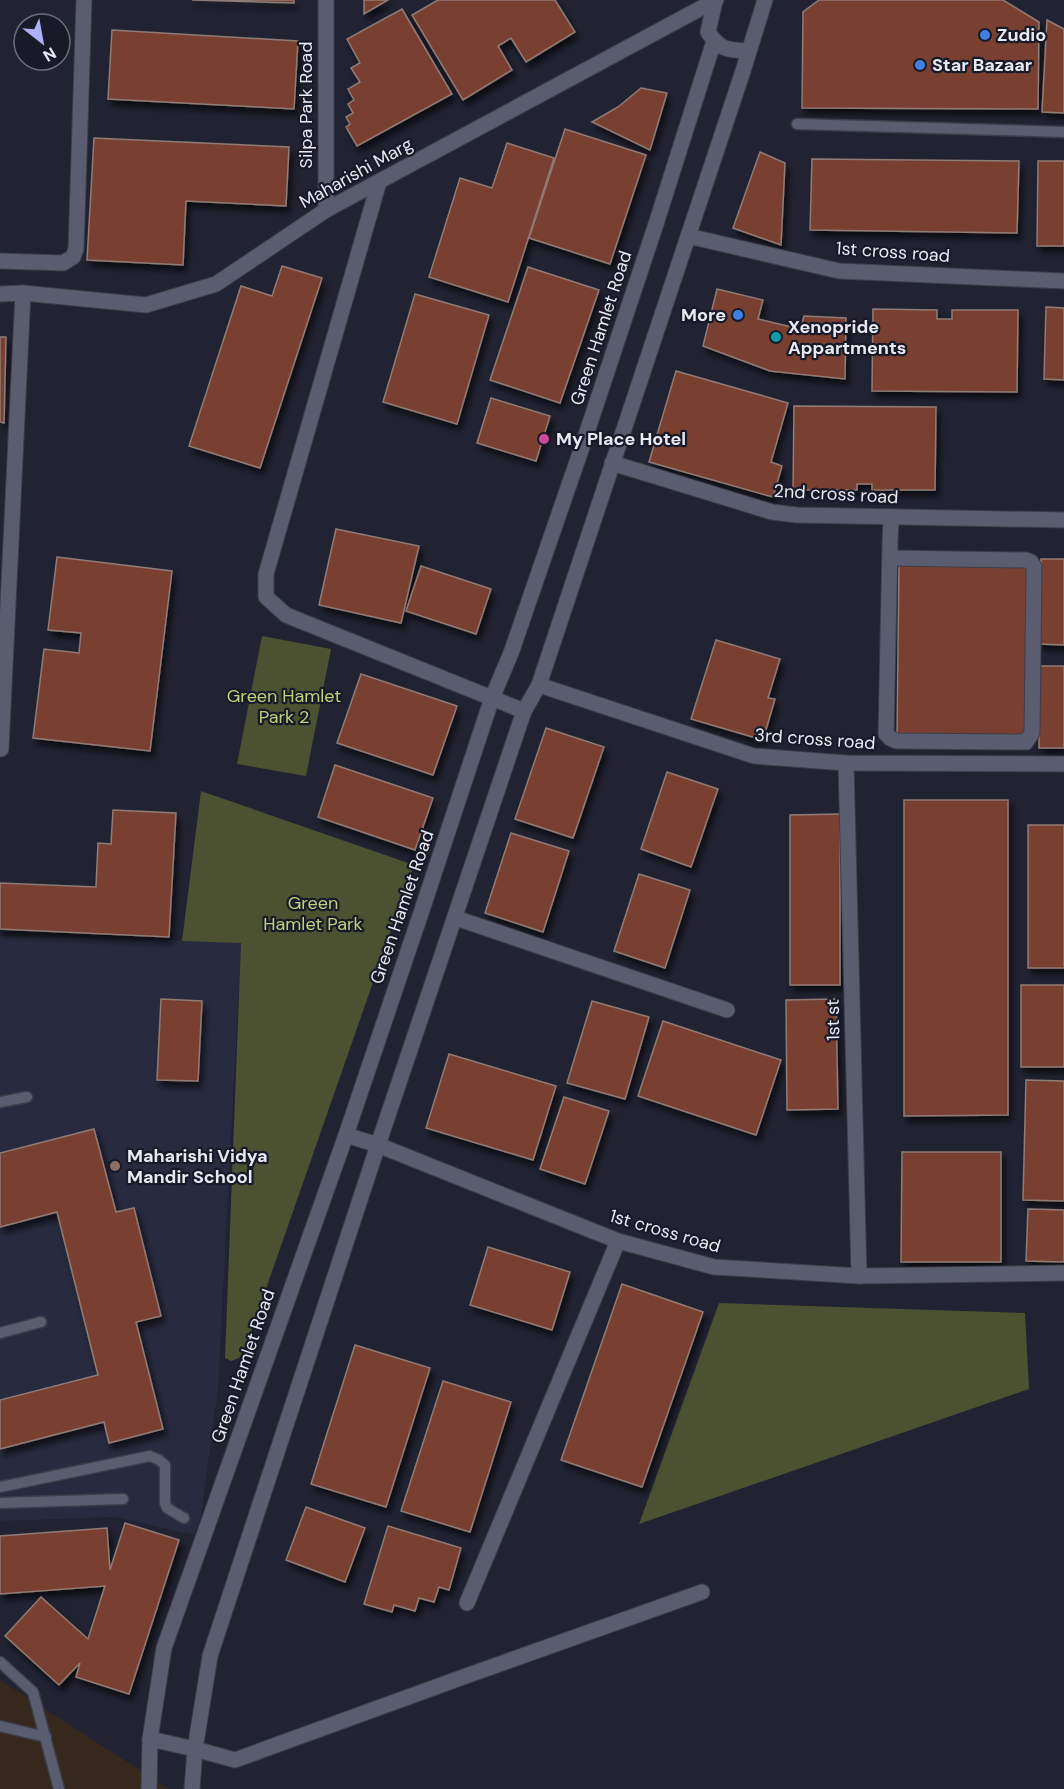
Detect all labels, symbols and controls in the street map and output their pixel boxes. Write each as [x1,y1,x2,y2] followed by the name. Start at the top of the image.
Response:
[12,12,72,72] north arrow
[997,23,1046,47] place label: Zudio
[978,28,992,42] marker: Zudio
[39,42,60,66] text: N
[294,42,318,168] street label: Silpa Park Road
[932,53,1032,77] place label: Star Bazaar
[913,58,927,72] marker: Star Bazaar
[295,132,417,214] street label: Maharishi Marg
[835,236,951,268] street label: 1st cross road
[565,248,637,408] street label: Green Hamlet Road
[681,303,726,327] place label: More
[731,308,745,322] marker: More
[788,315,906,360] place label: Xenopride Appartments
[769,330,783,344] marker: Xenopride Appartments
[556,427,686,451] place label: My Place Hotel
[537,432,551,446] marker: My Place Hotel
[773,479,899,509] street label: 2nd cross road
[227,684,341,729] park label: Green Hamlet Park 2
[754,723,876,755] street label: 3rd cross road
[364,827,440,987] street label: Green Hamlet Road
[263,891,363,936] park label: Green Hamlet Park
[821,999,845,1041] street label: 1st st
[127,1144,267,1189] place label: Maharishi Vidya Mandir School
[108,1159,122,1173] marker: Maharishi Vidya Mandir School
[607,1204,723,1258] street label: 1st cross road
[205,1286,281,1446] street label: Green Hamlet Road

